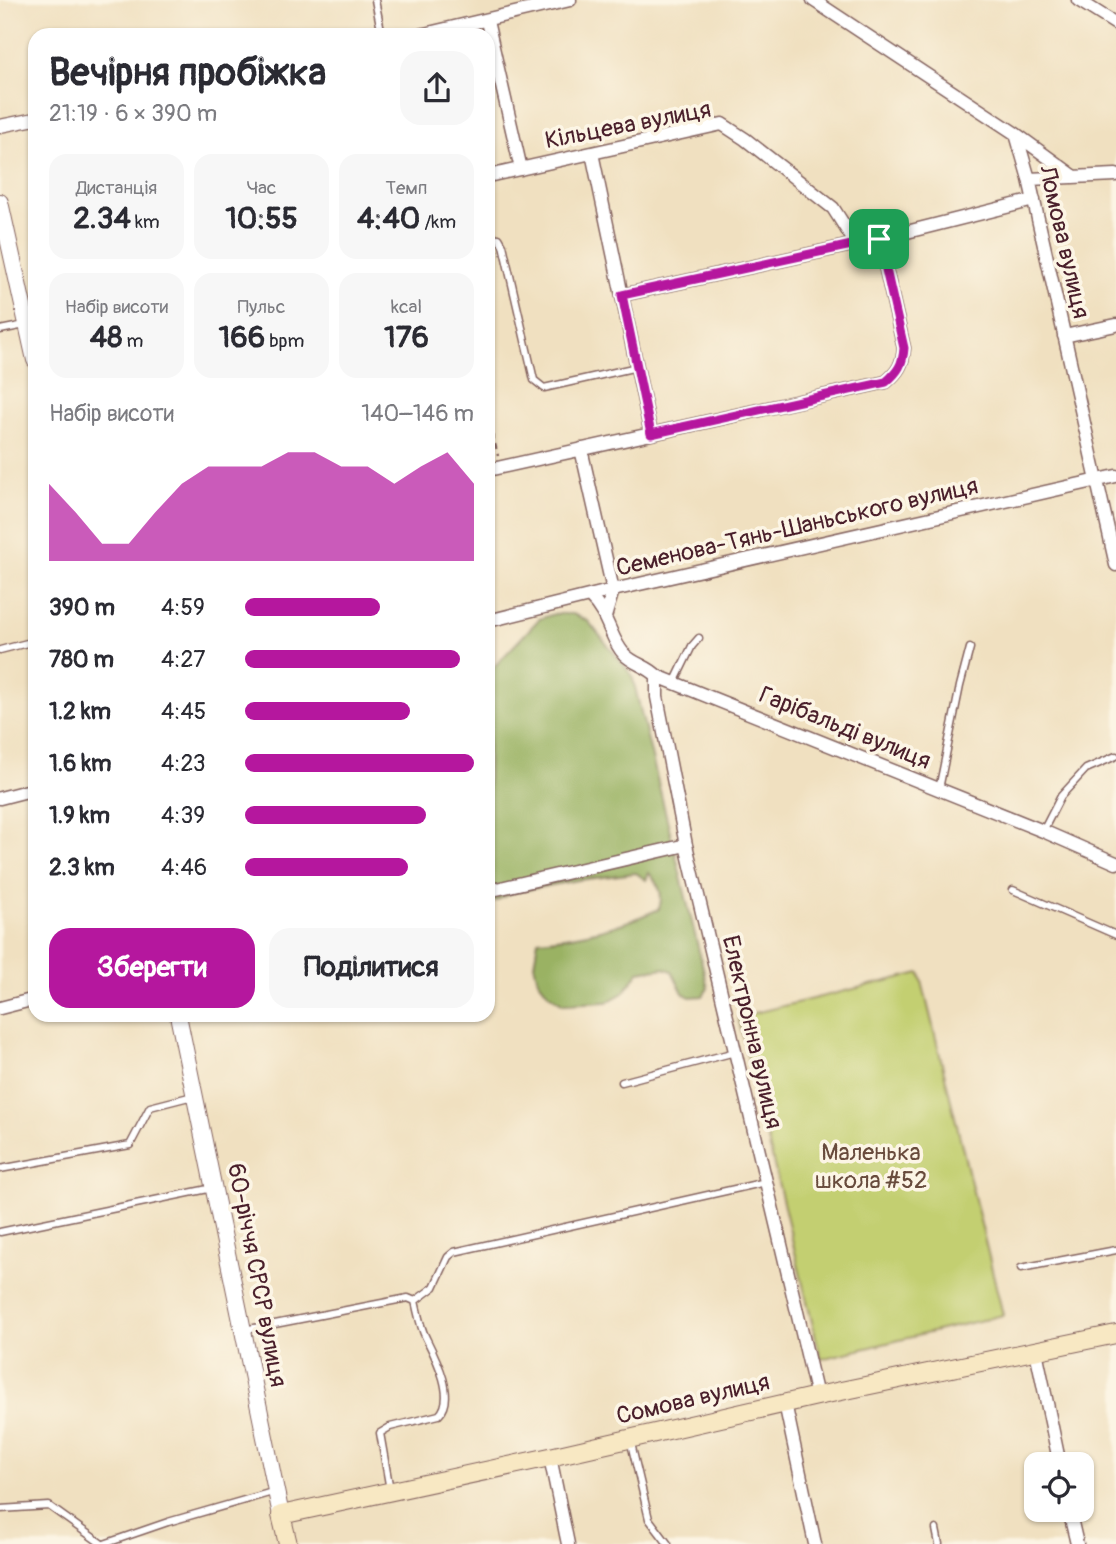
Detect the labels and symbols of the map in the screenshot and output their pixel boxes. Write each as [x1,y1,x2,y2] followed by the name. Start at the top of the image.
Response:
[543,95,713,155] street label: Кільцева вулиця
[1032,162,1096,321] street label: Ломова вулиця
[849,209,909,269] pin
[613,471,981,583] street label: Семенова-Тянь-Шаньського вулиця
[755,680,935,776] street label: Гарібальді вулиця
[716,932,788,1132] street label: Електронна вулиця
[815,1138,927,1195] park label: Маленька школа #52
[221,1161,293,1389] street label: 60-річчя СРСР вулиця
[614,1367,772,1431] street label: Сомова вулиця

